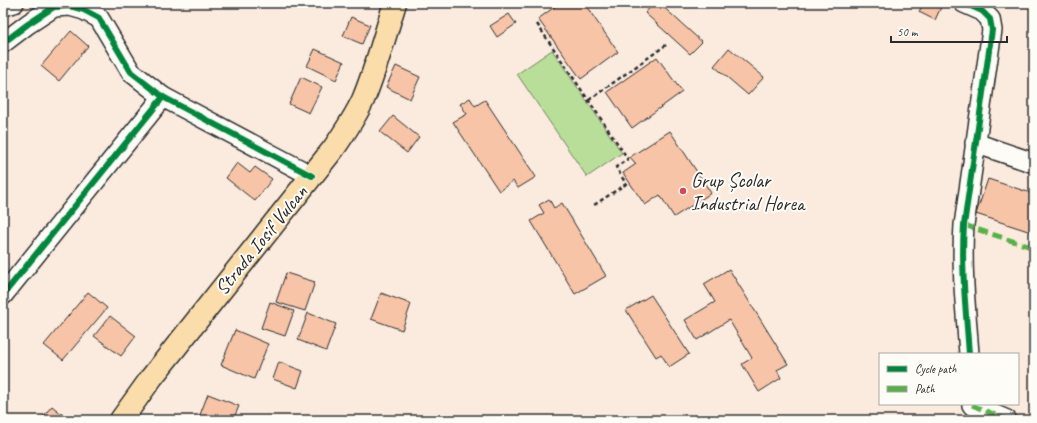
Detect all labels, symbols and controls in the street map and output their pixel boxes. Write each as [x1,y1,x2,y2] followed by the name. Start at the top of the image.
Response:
[891,18,1007,44] scale bar
[897,24,919,40] text: 50 m
[691,168,806,216] place label: Grup Școlar Industrial Horea
[209,179,313,300] street label: Strada Iosif Vulcan
[678,186,688,196] marker: Grup Școlar Industrial Horea
[879,353,1019,405] legend
[915,361,957,377] text: Cycle path
[915,381,935,397] text: Path

